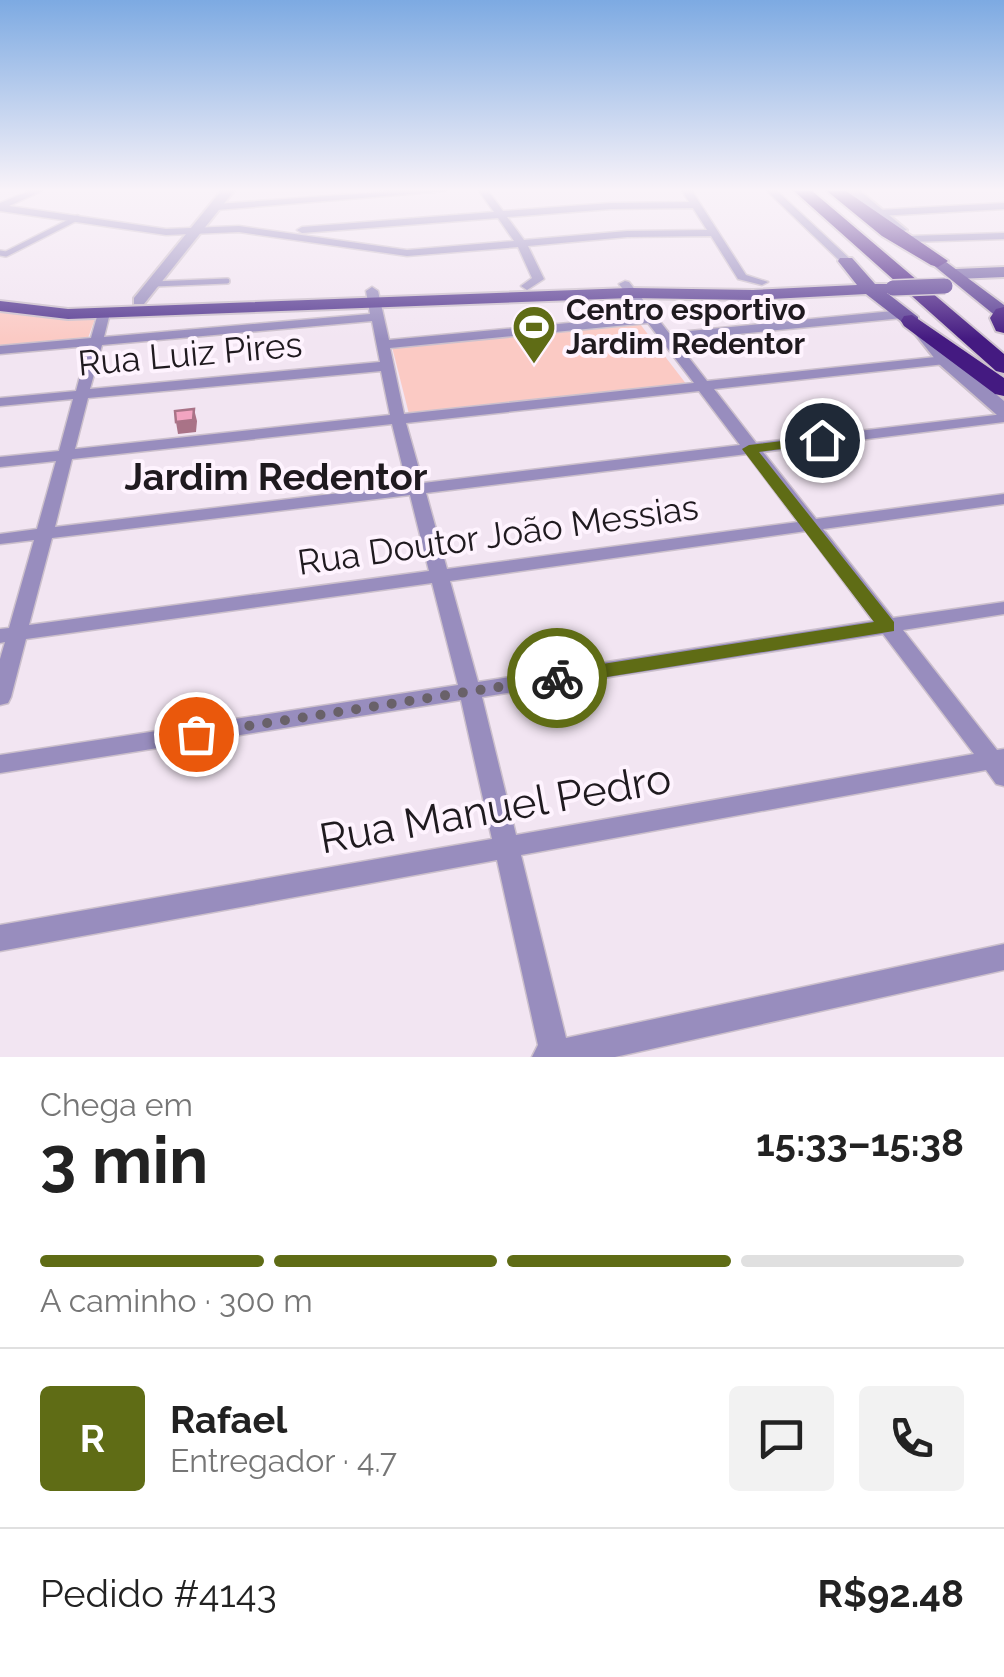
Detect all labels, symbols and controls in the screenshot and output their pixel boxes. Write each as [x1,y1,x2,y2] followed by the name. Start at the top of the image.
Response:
[566,292,806,361] place label: Centro esportivo Jardim Redentor
[511,304,557,365] sports icon: Centro esportivo Jardim Redentor
[76,323,304,384] street label: Rua Luiz Pires
[780,398,865,483] pin
[795,413,850,468] icon: home
[125,454,428,499] district label: Jardim Redentor
[295,486,701,583] street label: Rua Doutor João Messias
[507,628,607,728] courier
[530,651,585,706] icon: bike
[154,692,239,777] pin
[169,707,224,762] icon: bag
[316,753,674,864] street label: Rua Manuel Pedro
[40,1086,193,1123] text: Chega em
[756,1120,964,1165] text: 15:33–15:38
[40,1122,208,1198] text: 3 min
[40,1282,313,1319] text: A caminho · 300 m
[729,1386,834,1491] button: chat
[859,1386,964,1491] button: phone
[170,1397,287,1442] text: Rafael
[80,1416,105,1461] text: R
[170,1442,397,1479] text: Entregador · 4.7
[40,1571,277,1616] text: Pedido #4143
[818,1571,964,1616] text: R$92.48

